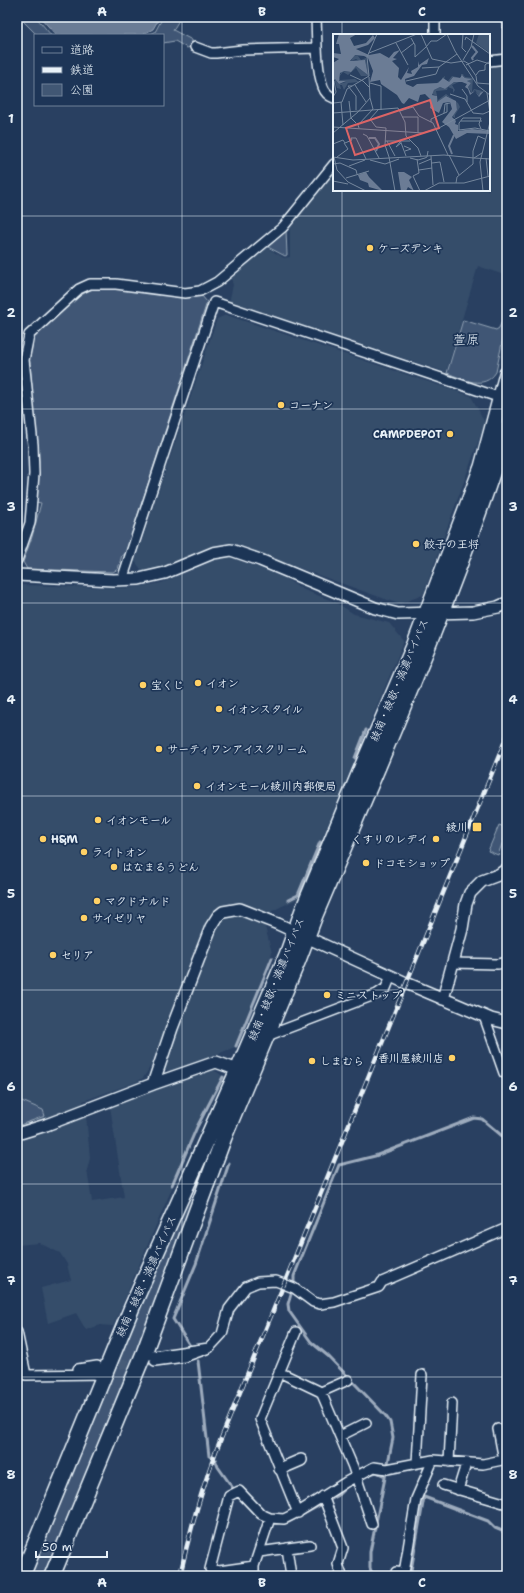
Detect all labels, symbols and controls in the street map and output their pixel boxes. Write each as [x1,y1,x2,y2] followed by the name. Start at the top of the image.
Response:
[97,3,107,20] text: A
[258,3,266,20] text: B
[418,3,426,20] text: C
[34,34,164,106] legend
[333,34,490,191] inset map
[70,42,94,58] text: 道路
[70,62,94,78] text: 鉄道
[70,82,94,98] text: 公園
[8,110,14,127] text: 1
[510,110,516,127] text: 1
[378,241,443,256] place label: ケーズデンキ
[365,243,375,253] marker: ケーズデンキ
[6,304,16,321] text: 2
[508,304,518,321] text: 2
[453,331,479,348] district label: 萱原
[289,398,333,413] place label: コーナン
[276,400,286,410] marker: コーナン
[373,427,442,442] place label: CAMPDEPOT
[445,429,455,439] marker: CAMPDEPOT
[6,498,16,515] text: 3
[508,498,518,515] text: 3
[424,537,479,552] place label: 餃子の王将
[411,539,421,549] marker: 餃子の王将
[367,617,432,744] street label: 綾南・綾歌・満濃バイパス
[206,676,239,691] place label: イオン
[151,678,184,693] place label: 宝くじ
[193,678,203,688] marker: イオン
[138,680,148,690] marker: 宝くじ
[6,691,16,708] text: 4
[508,691,518,708] text: 4
[227,702,303,717] place label: イオンスタイル
[214,704,224,714] marker: イオンスタイル
[167,742,308,757] place label: サーティワンアイスクリーム
[154,744,164,754] marker: サーティワンアイスクリーム
[205,779,336,794] place label: イオンモール綾川内郵便局
[192,781,202,791] marker: イオンモール綾川内郵便局
[106,813,171,828] place label: イオンモール
[93,815,103,825] marker: イオンモール
[446,820,468,835] place label: 綾川
[471,821,483,833] marker: 綾川
[51,832,78,847] place label: H&M
[351,832,428,847] place label: くすりのレデイ
[38,834,48,844] marker: H&M
[431,834,441,844] marker: くすりのレデイ
[92,845,147,860] place label: ライトオン
[79,847,89,857] marker: ライトオン
[374,856,450,871] place label: ドコモショップ
[361,858,371,868] marker: ドコモショップ
[122,860,199,875] place label: はなまるうどん
[109,862,119,872] marker: はなまるうどん
[7,885,15,902] text: 5
[509,885,517,902] text: 5
[105,894,171,909] place label: マクドナルド
[92,896,102,906] marker: マクドナルド
[92,911,146,926] place label: サイゼリヤ
[79,913,89,923] marker: サイゼリヤ
[245,915,308,1043] street label: 綾南・綾歌・満濃バイパス
[61,948,94,963] place label: セリア
[48,950,58,960] marker: セリア
[335,988,402,1003] place label: ミニストップ
[322,990,332,1000] marker: ミニストップ
[378,1051,444,1066] place label: 香川屋綾川店
[447,1053,457,1063] marker: 香川屋綾川店
[320,1054,364,1069] place label: しまむら
[307,1056,317,1066] marker: しまむら
[6,1078,16,1095] text: 6
[508,1078,518,1095] text: 6
[113,1213,180,1339] street label: 綾南・綾歌・満濃バイパス
[6,1272,16,1289] text: 7
[508,1272,518,1289] text: 7
[6,1466,16,1483] text: 8
[508,1466,518,1483] text: 8
[36,1533,107,1559] scale bar
[42,1539,72,1555] text: 50 m
[97,1574,107,1591] text: A
[258,1574,266,1591] text: B
[418,1574,426,1591] text: C

